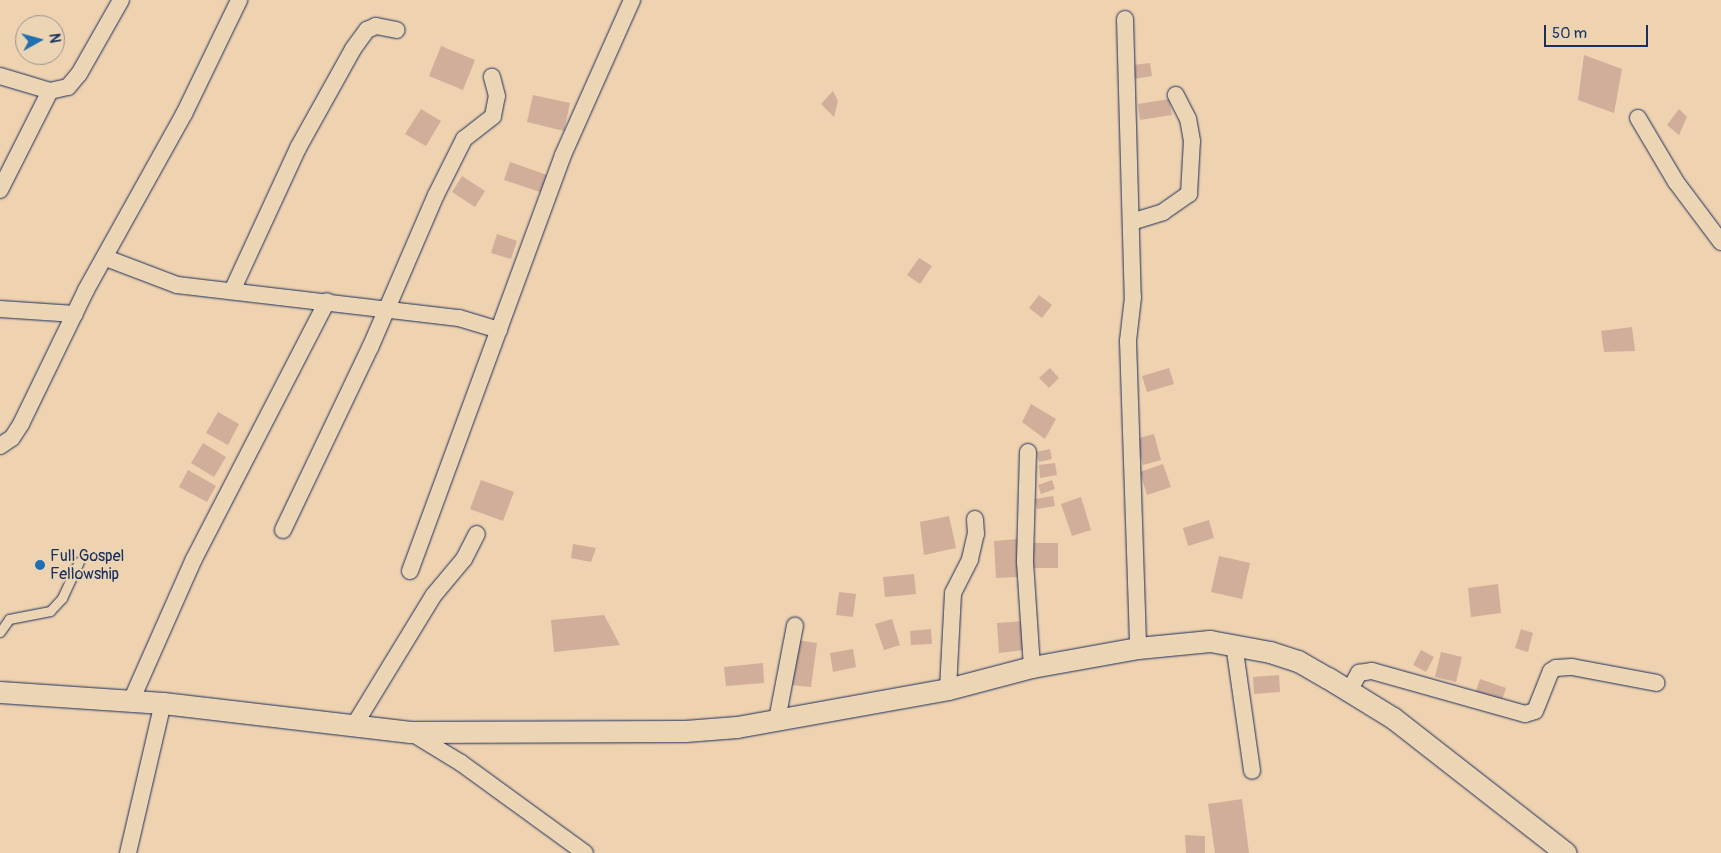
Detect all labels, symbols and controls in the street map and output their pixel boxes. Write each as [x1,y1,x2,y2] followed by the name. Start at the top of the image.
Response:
[15,15,65,65] north arrow
[1546,15,1650,47] scale bar
[1552,24,1587,43] text: 50 m
[45,32,63,44] text: N
[50,546,124,584] place label: Full Gospel Fellowship
[34,559,46,571] marker: Full Gospel Fellowship

